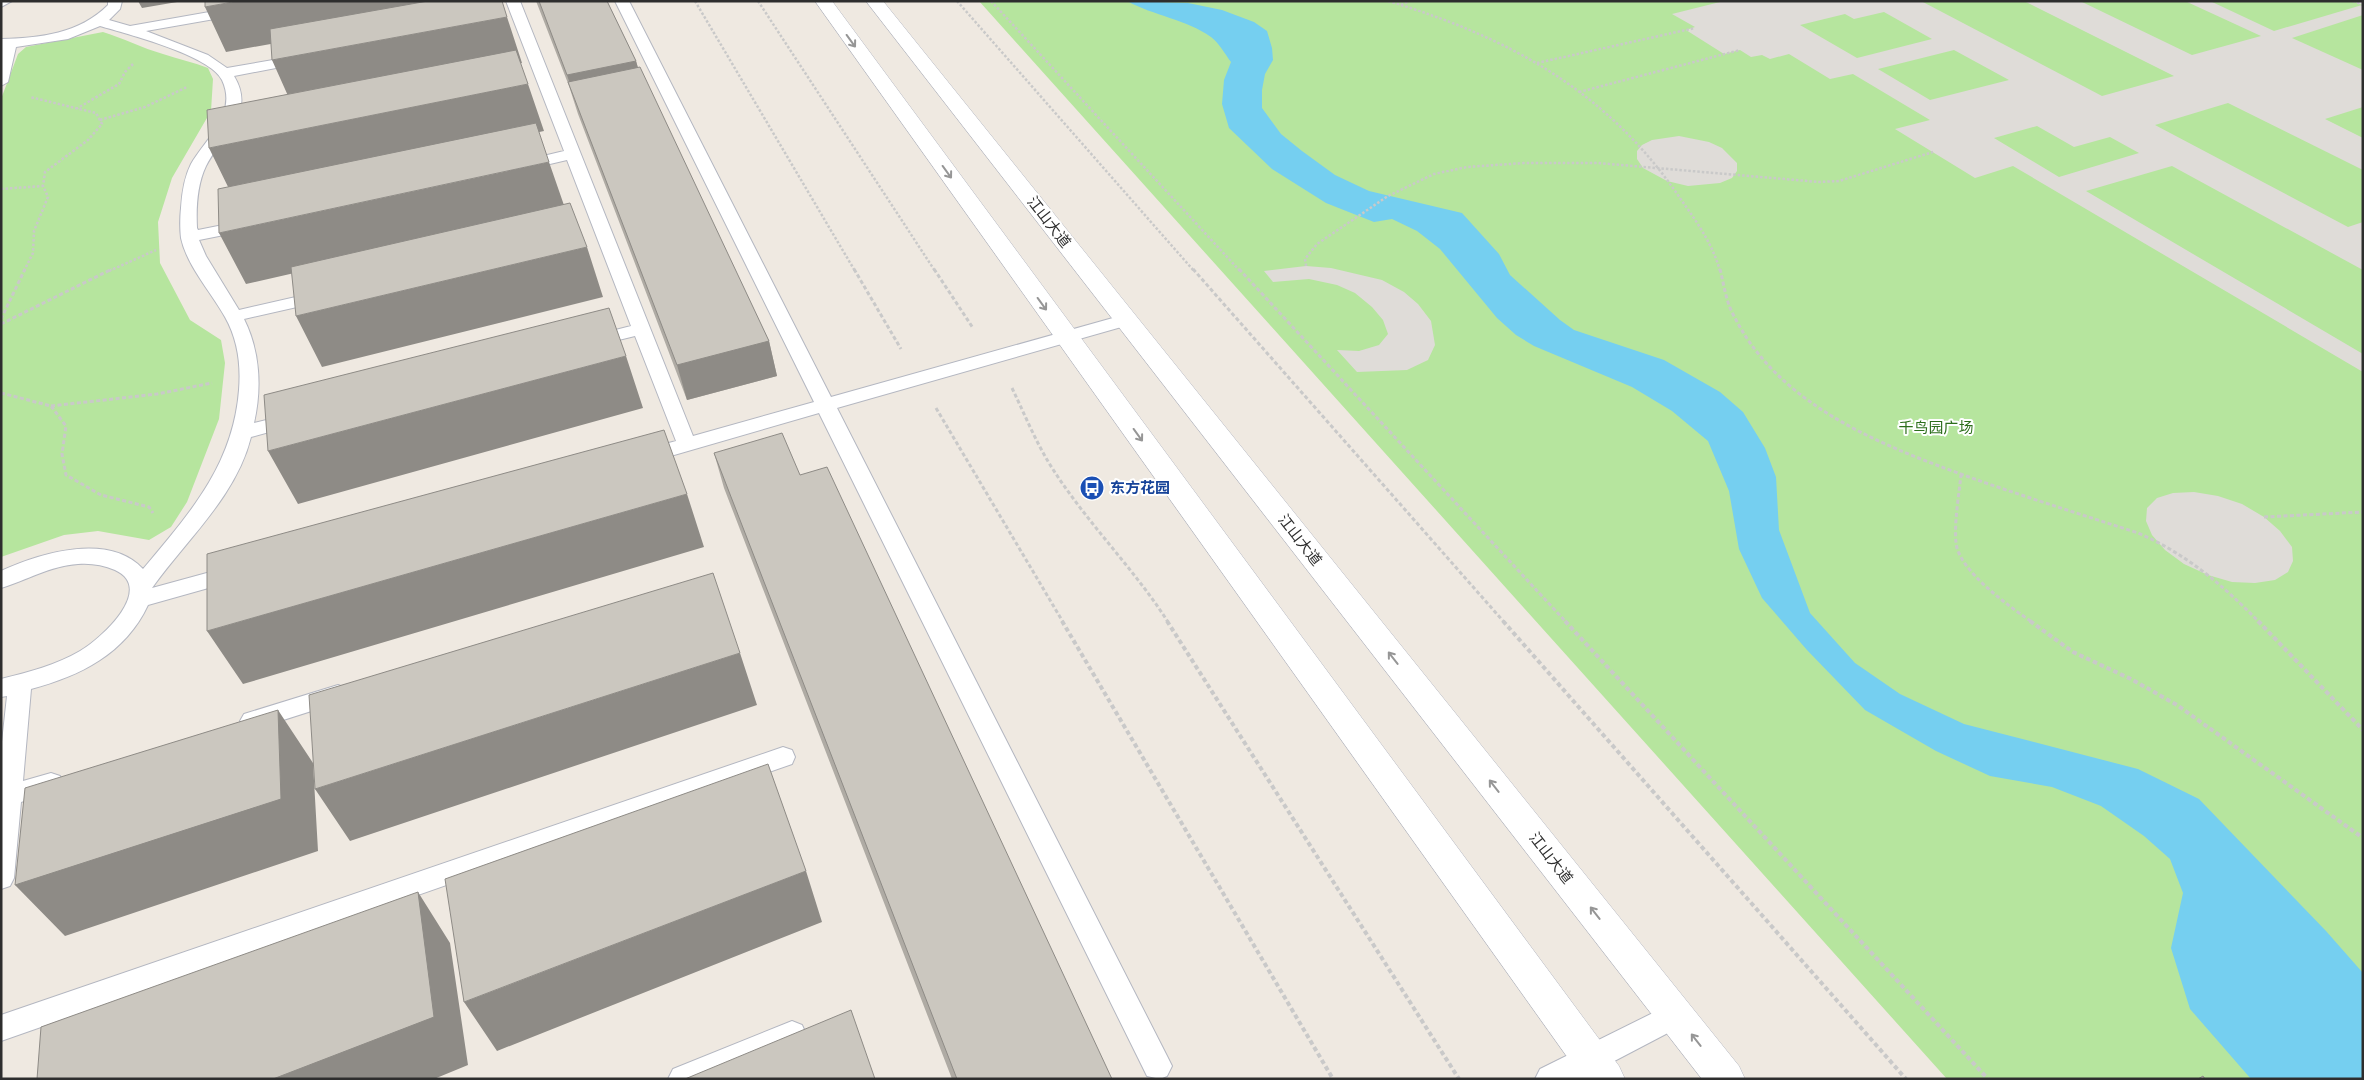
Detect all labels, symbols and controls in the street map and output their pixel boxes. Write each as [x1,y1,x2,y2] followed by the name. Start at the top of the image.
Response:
[846,34,857,47] one-way arrow
[942,165,952,179] one-way arrow
[1023,192,1075,251] street label: 江山大道
[1037,297,1048,310] one-way arrow
[1898,418,1974,437] park label: 千鸟园广场
[1133,428,1143,442] one-way arrow
[1079,475,1105,501] bus stop icon: 东方花园
[1110,478,1170,497] place label: 东方花园
[1274,510,1326,569] street label: 江山大道
[1388,652,1399,665] one-way arrow
[1489,779,1500,792] one-way arrow
[1525,828,1577,887] street label: 江山大道
[1590,906,1600,920] one-way arrow
[1690,1034,1701,1047] one-way arrow

